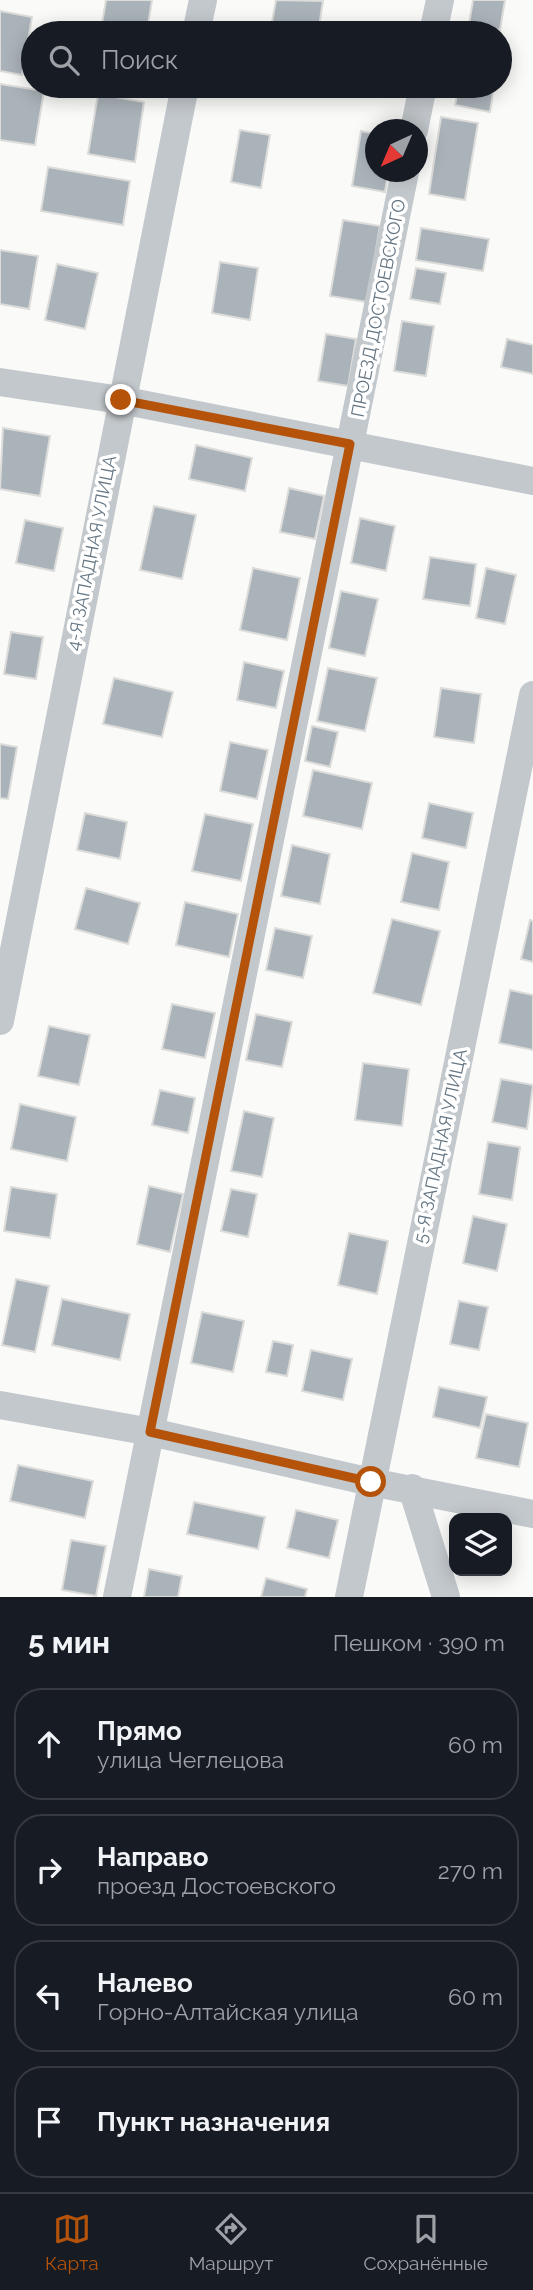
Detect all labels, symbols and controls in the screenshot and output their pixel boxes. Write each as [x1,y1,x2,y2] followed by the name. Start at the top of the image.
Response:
[21,21,512,98] search box
[45,41,83,79] icon: search
[101,45,178,75] text: Поиск
[365,119,428,182] north arrow
[347,197,409,419] street label: ПРОЕЗД ДОСТОЕВСКОГО
[105,384,136,415] route end
[62,454,120,652] street label: 4-Я ЗАПАДНАЯ УЛИЦА
[409,1047,471,1245] street label: 5-Я ЗАПАДНАЯ УЛИЦА
[355,1466,386,1497] route start
[449,1513,512,1576] map controls
[449,1513,512,1576] button: layers
[28,1625,110,1660] text: 5 мин
[333,1629,505,1656] text: Пешком · 390 m
[97,1716,182,1746] text: Прямо
[30,1725,68,1763] icon: ahead
[448,1731,503,1758] text: 60 m
[97,1746,284,1773] text: улица Чеглецова
[97,1842,208,1872] text: Направо
[30,1851,68,1889] icon: right
[438,1857,503,1884] text: 270 m
[97,1872,336,1899] text: проезд Достоевского
[97,1968,193,1998] text: Налево
[30,1977,68,2015] icon: left
[448,1983,503,2010] text: 60 m
[97,1998,358,2025] text: Горно-Алтайская улица
[30,2103,68,2141] icon: arrive
[97,2107,330,2137] text: Пункт назначения
[45,2210,99,2274] tab: Карта
[189,2210,273,2274] tab: Маршрут
[363,2210,488,2274] tab: Сохранённые

